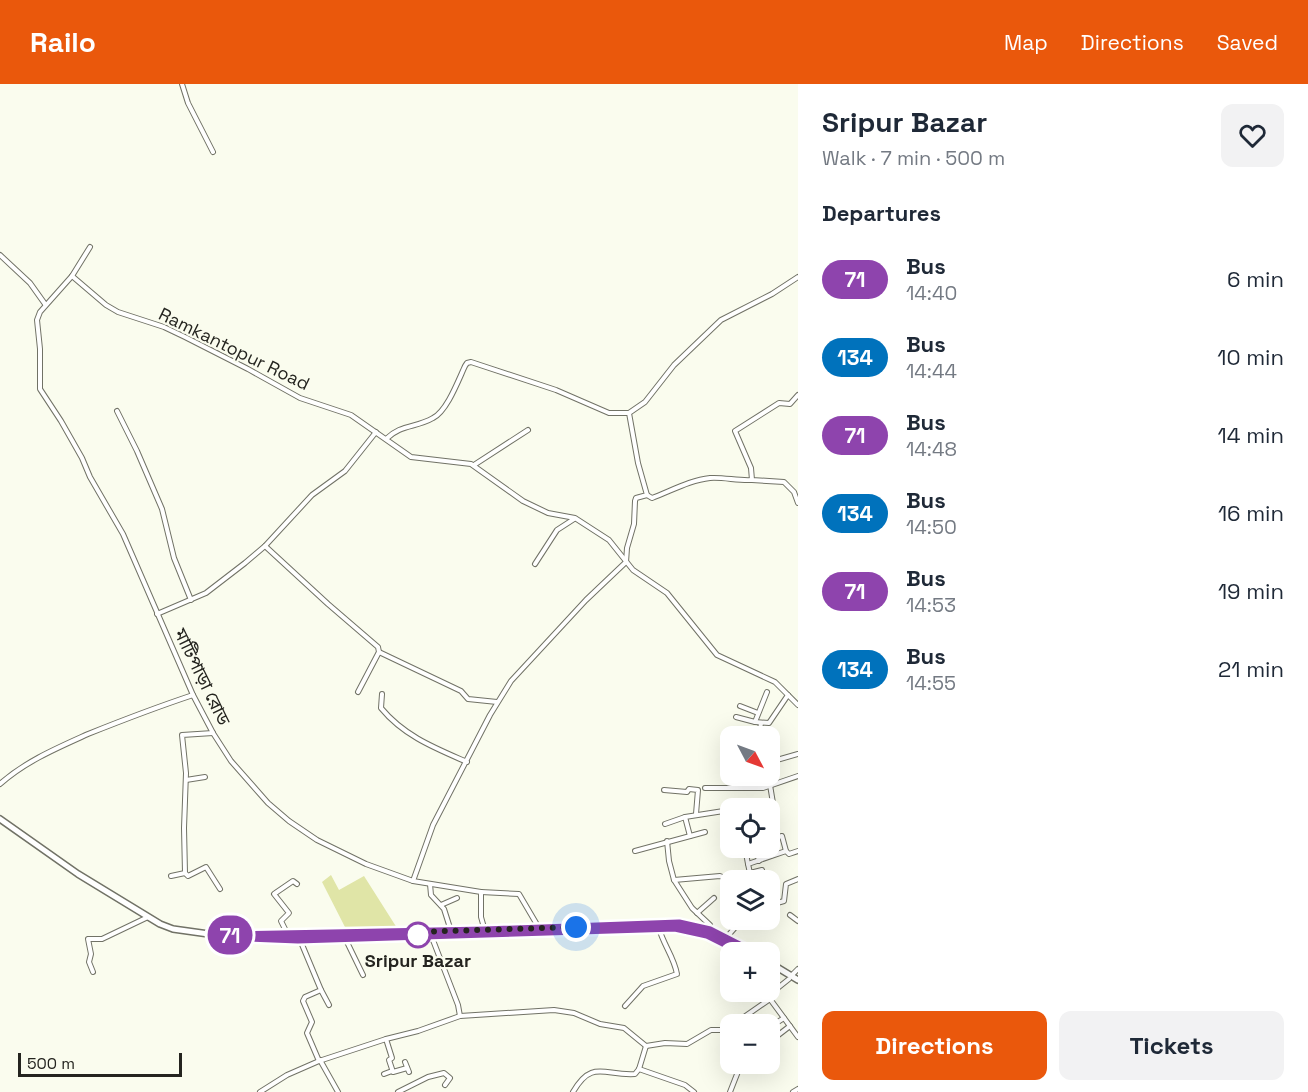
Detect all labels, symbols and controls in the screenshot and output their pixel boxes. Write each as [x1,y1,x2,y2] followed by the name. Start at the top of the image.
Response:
[30,24,96,60] text: Railo
[1004,29,1048,56] text: Map
[1081,29,1184,56] text: Directions
[1217,29,1278,56] text: Saved
[822,104,987,140] text: Sripur Bazar
[1221,104,1284,167] button: heart
[822,145,1005,171] text: Walk · 7 min · 500 m
[822,199,941,227] text: Departures
[906,252,946,280] text: Bus
[1227,265,1284,293] text: 6 min
[845,266,865,293] text: 71
[906,280,957,306] text: 14:40
[155,302,313,395] street label: Ramkantopur Road
[906,330,946,358] text: Bus
[1217,343,1284,371] text: 10 min
[837,344,873,371] text: 134
[906,358,957,384] text: 14:44
[906,408,946,436] text: Bus
[1218,421,1284,449] text: 14 min
[845,422,865,449] text: 71
[906,436,957,462] text: 14:48
[906,486,946,514] text: Bus
[1218,499,1284,527] text: 16 min
[837,500,873,527] text: 134
[906,514,957,540] text: 14:50
[906,564,946,592] text: Bus
[1218,577,1284,605] text: 19 min
[845,578,865,605] text: 71
[906,592,956,618] text: 14:53
[169,624,236,729] street label: মাটিপাড়া রোড
[906,642,946,670] text: Bus
[1218,655,1284,683] text: 21 min
[837,656,873,683] text: 134
[906,670,956,696] text: 14:55
[720,726,780,786] north arrow
[720,726,780,1074] map controls
[720,798,780,858] button: locate
[720,870,780,930] button: layers
[561,912,591,942] your location
[203,916,257,954] line badge: 71
[220,922,240,949] text: 71
[405,922,431,948] marker: Sripur Bazar
[720,942,780,1002] button: +
[365,949,471,972] place label: Sripur Bazar
[822,1011,1047,1080] button: Directions
[1059,1011,1284,1080] button: Tickets
[720,1014,780,1074] button: −
[18,1050,182,1078] scale bar
[27,1053,75,1074] text: 500 m

